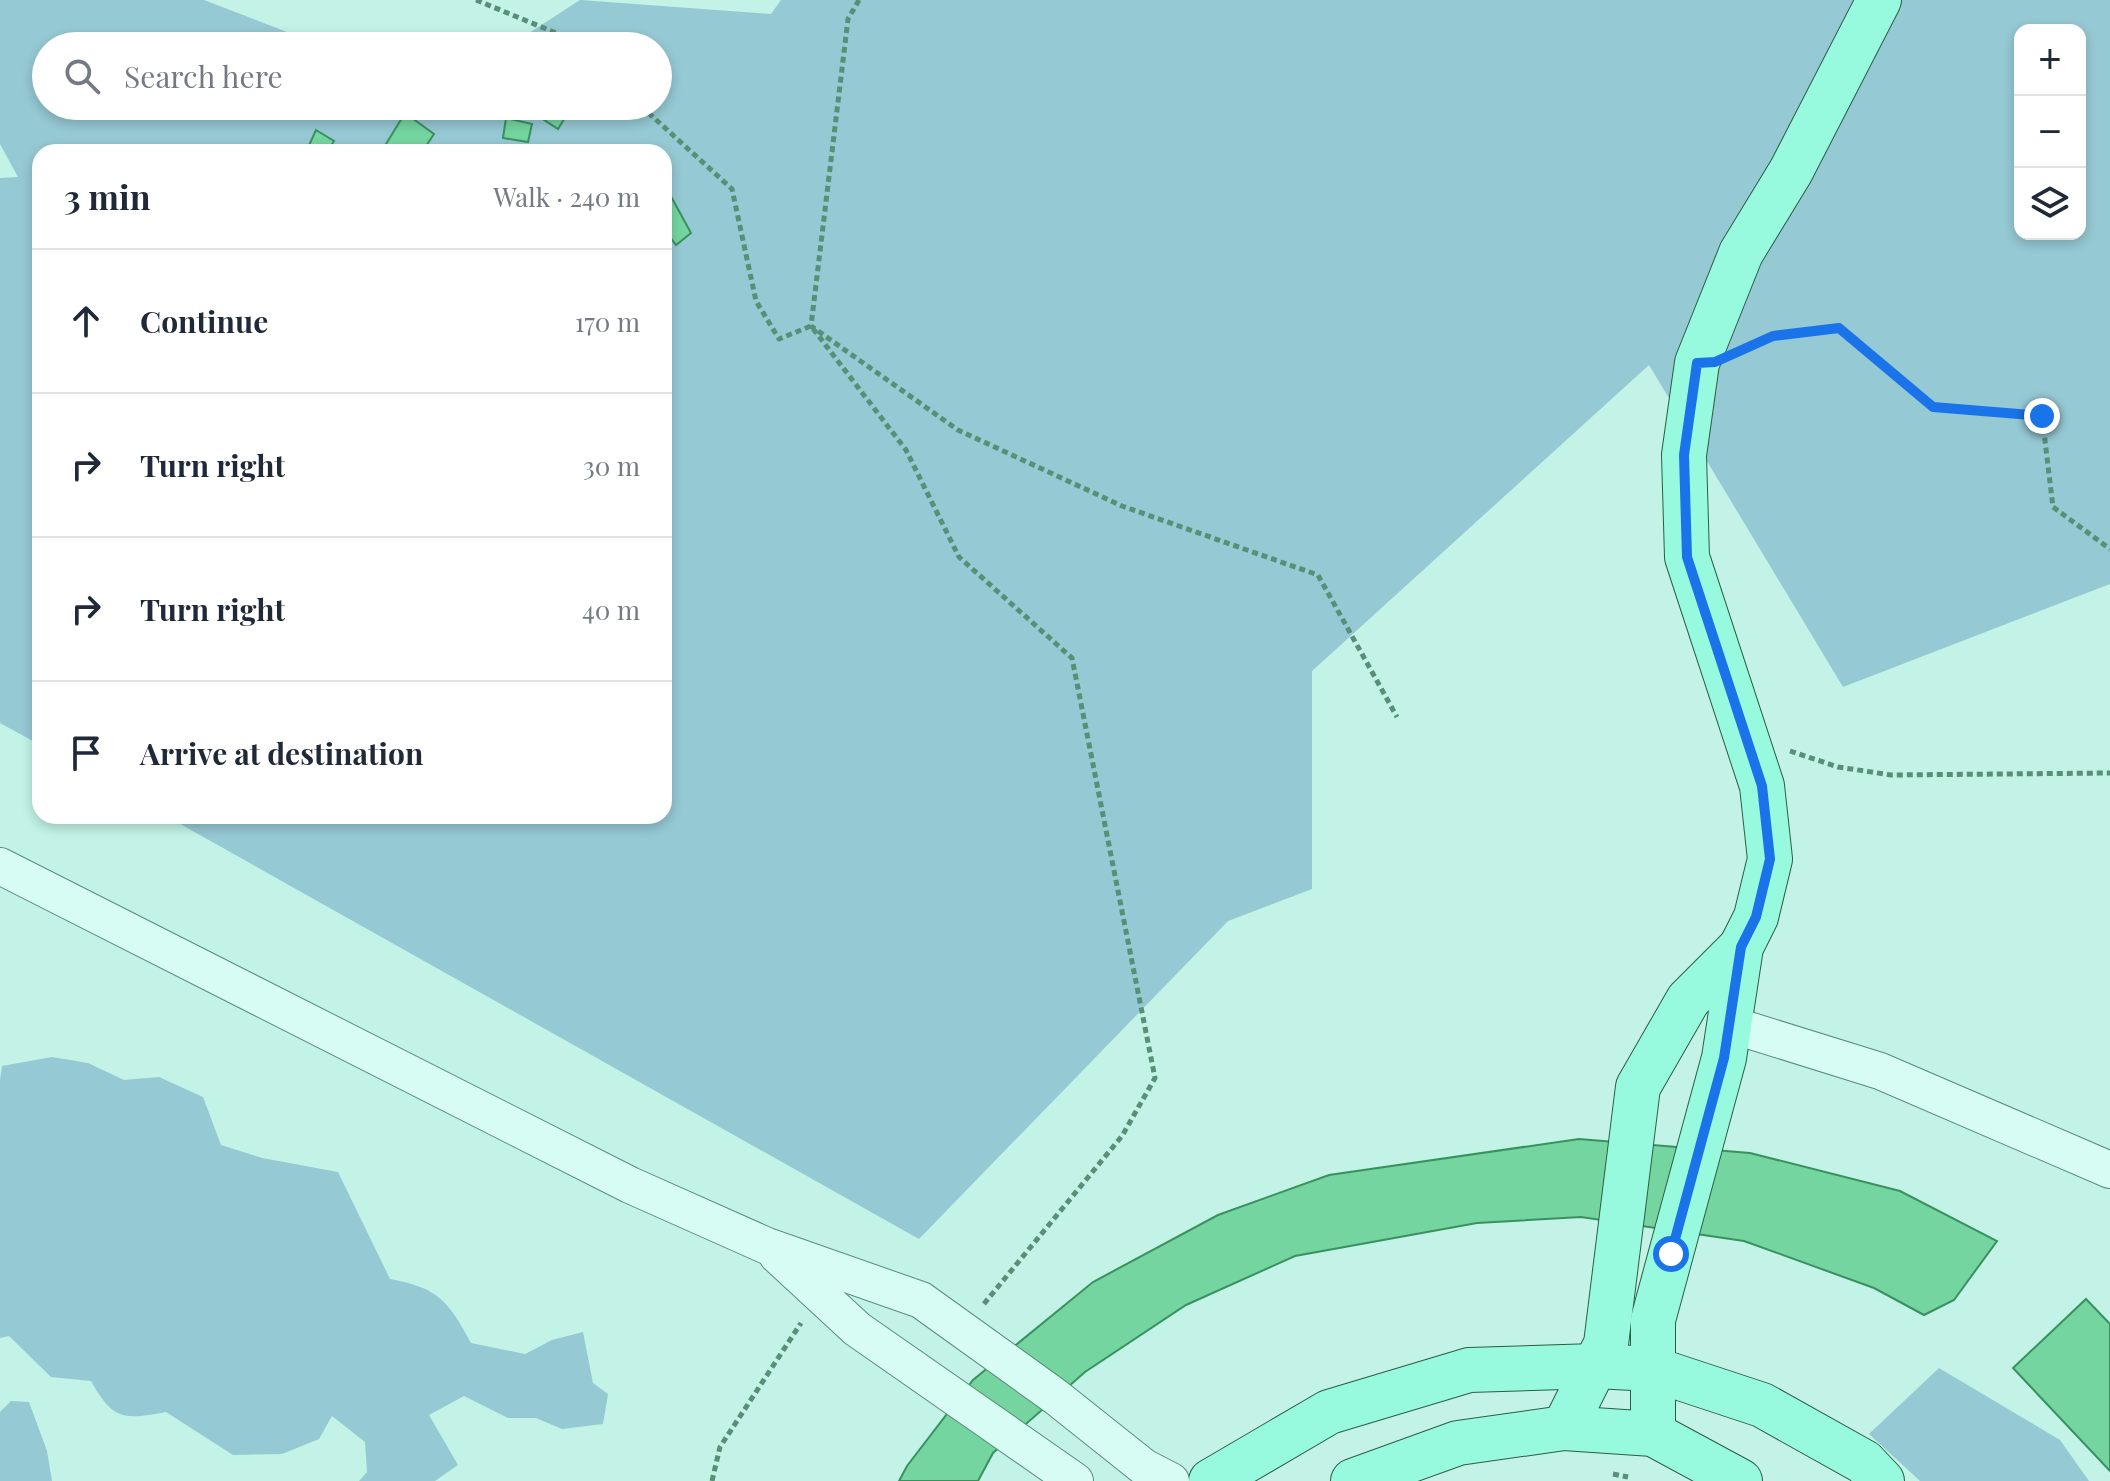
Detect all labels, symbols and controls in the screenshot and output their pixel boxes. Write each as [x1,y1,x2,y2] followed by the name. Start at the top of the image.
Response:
[2014,24,2086,240] map controls
[2014,24,2086,96] button: +
[32,32,672,120] search box
[60,54,104,98] icon: search
[124,56,283,96] text: Search here
[2014,96,2086,168] button: −
[2014,168,2086,240] button: layers
[64,173,151,219] text: 3 min
[493,179,640,214] text: Walk · 240 m
[64,299,108,343] icon: ahead
[140,301,268,341] text: Continue
[575,304,640,339] text: 170 m
[2024,398,2060,434] route end
[64,443,108,487] icon: right
[140,445,285,485] text: Turn right
[583,448,640,483] text: 30 m
[64,587,108,631] icon: right
[140,589,285,629] text: Turn right
[582,592,640,627] text: 40 m
[64,731,108,775] icon: arrive
[140,733,423,773] text: Arrive at destination
[1653,1236,1689,1272] route start

